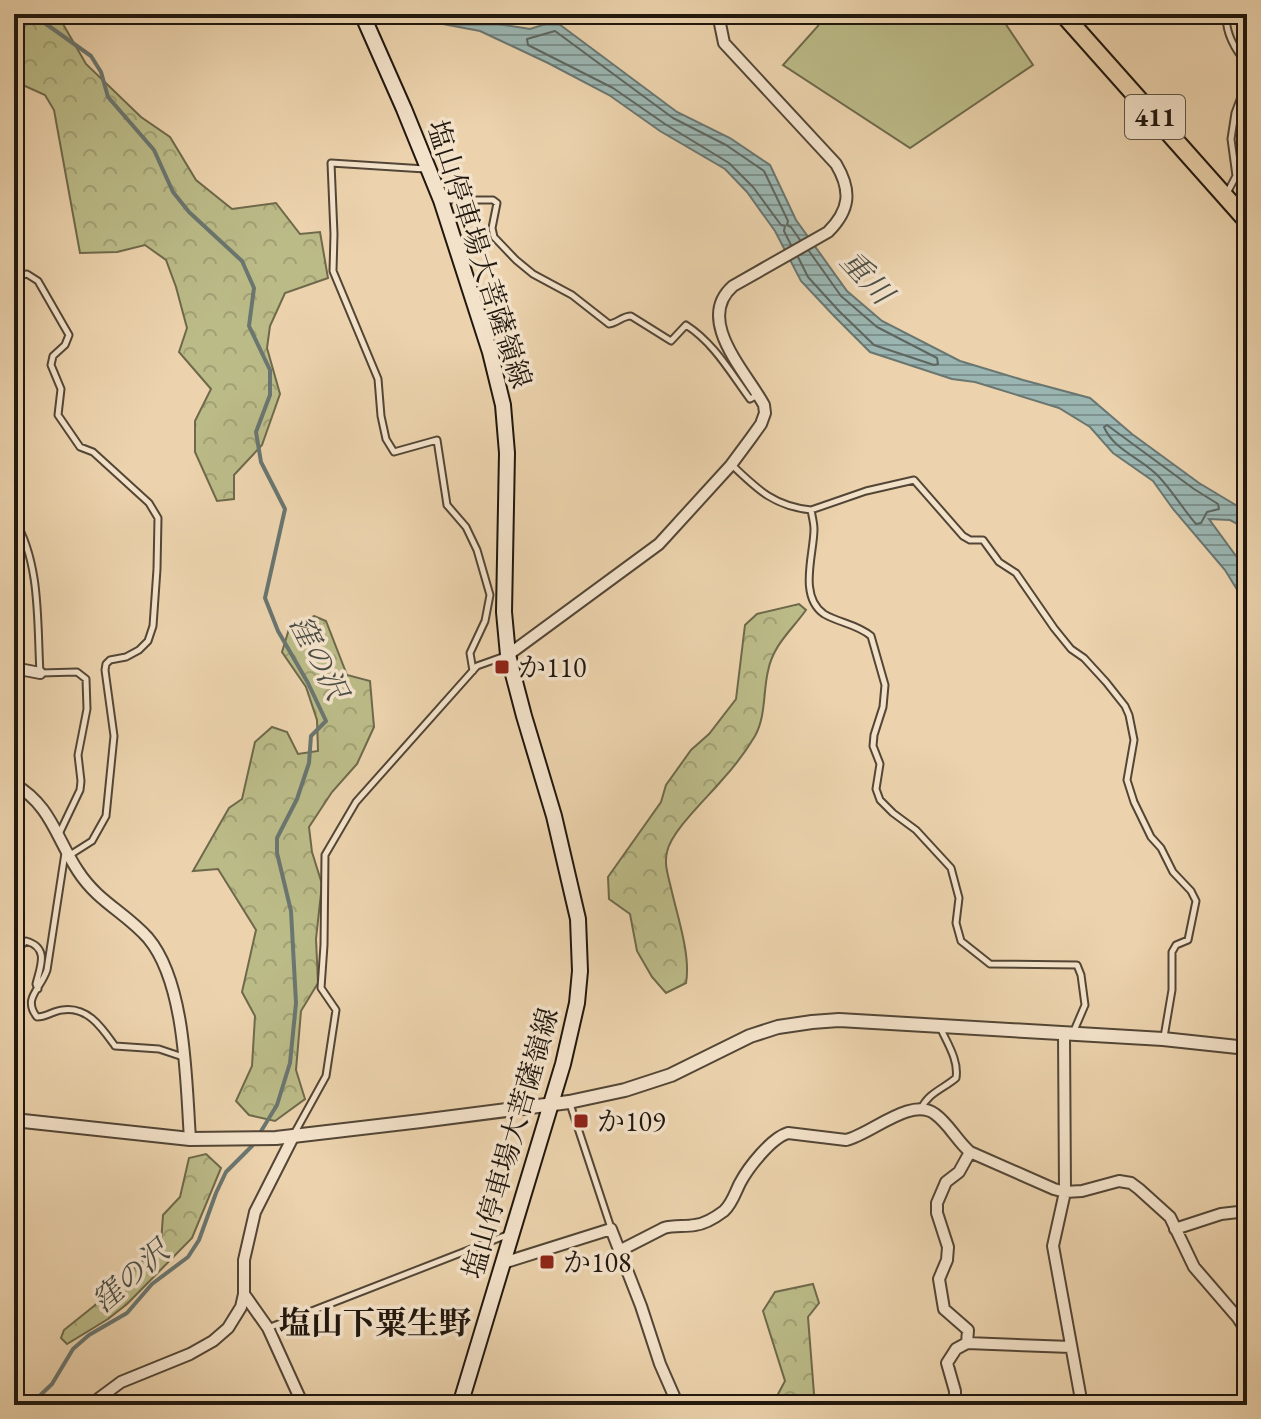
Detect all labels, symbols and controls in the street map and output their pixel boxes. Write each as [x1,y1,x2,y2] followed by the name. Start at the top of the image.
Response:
[1125,95,1185,139] road number: 411
[420,115,540,393] street label: 塩山停車場大菩薩嶺線
[832,242,904,314] water label: 重川
[281,608,359,710] water label: 窪の沢
[518,649,586,685] place label: か110
[493,658,511,676] marker: か110
[454,1003,566,1283] street label: 塩山停車場大菩薩嶺線
[597,1103,665,1139] place label: か109
[572,1112,590,1130] marker: か109
[83,1229,180,1320] water label: 窪の沢
[563,1244,631,1280] place label: か108
[538,1253,556,1271] marker: か108
[279,1302,471,1344] district label: 塩山下粟生野

